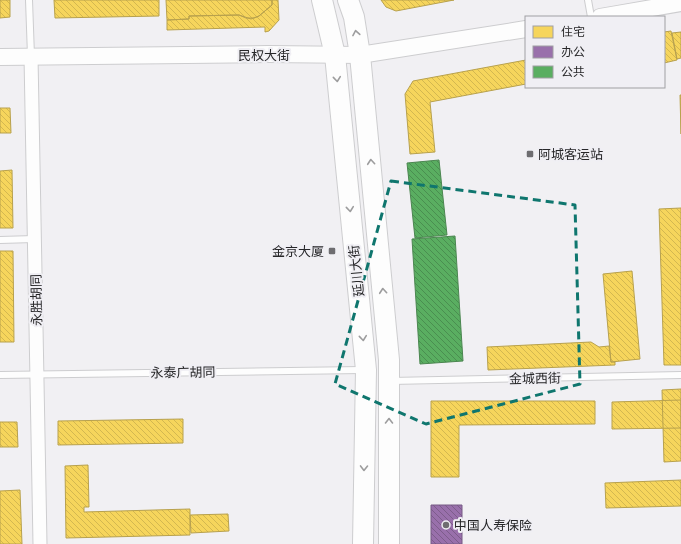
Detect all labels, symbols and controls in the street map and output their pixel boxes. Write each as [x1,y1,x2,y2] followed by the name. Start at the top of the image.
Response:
[525,16,665,88] legend
[561,25,585,38] text: 住宅
[353,30,361,36] one-way arrow
[561,45,585,58] text: 办公
[238,48,290,62] street label: 民权大街
[561,65,585,78] text: 公共
[333,76,342,82] one-way arrow
[538,147,603,161] place label: 阿城客运站
[525,149,535,159] marker: 阿城客运站
[366,159,375,165] one-way arrow
[346,206,355,212] one-way arrow
[272,244,324,258] place label: 金京大厦
[346,244,366,298] street label: 延川大街
[327,246,337,256] marker: 金京大厦
[29,274,43,326] street label: 永胜胡同
[378,288,387,294] one-way arrow
[358,335,367,341] one-way arrow
[150,364,216,380] street label: 永泰广胡同
[509,371,561,385] street label: 金城西街
[385,418,393,424] one-way arrow
[360,465,369,471] one-way arrow
[454,518,532,532] place label: 中国人寿保险
[441,520,451,530] marker: 中国人寿保险

